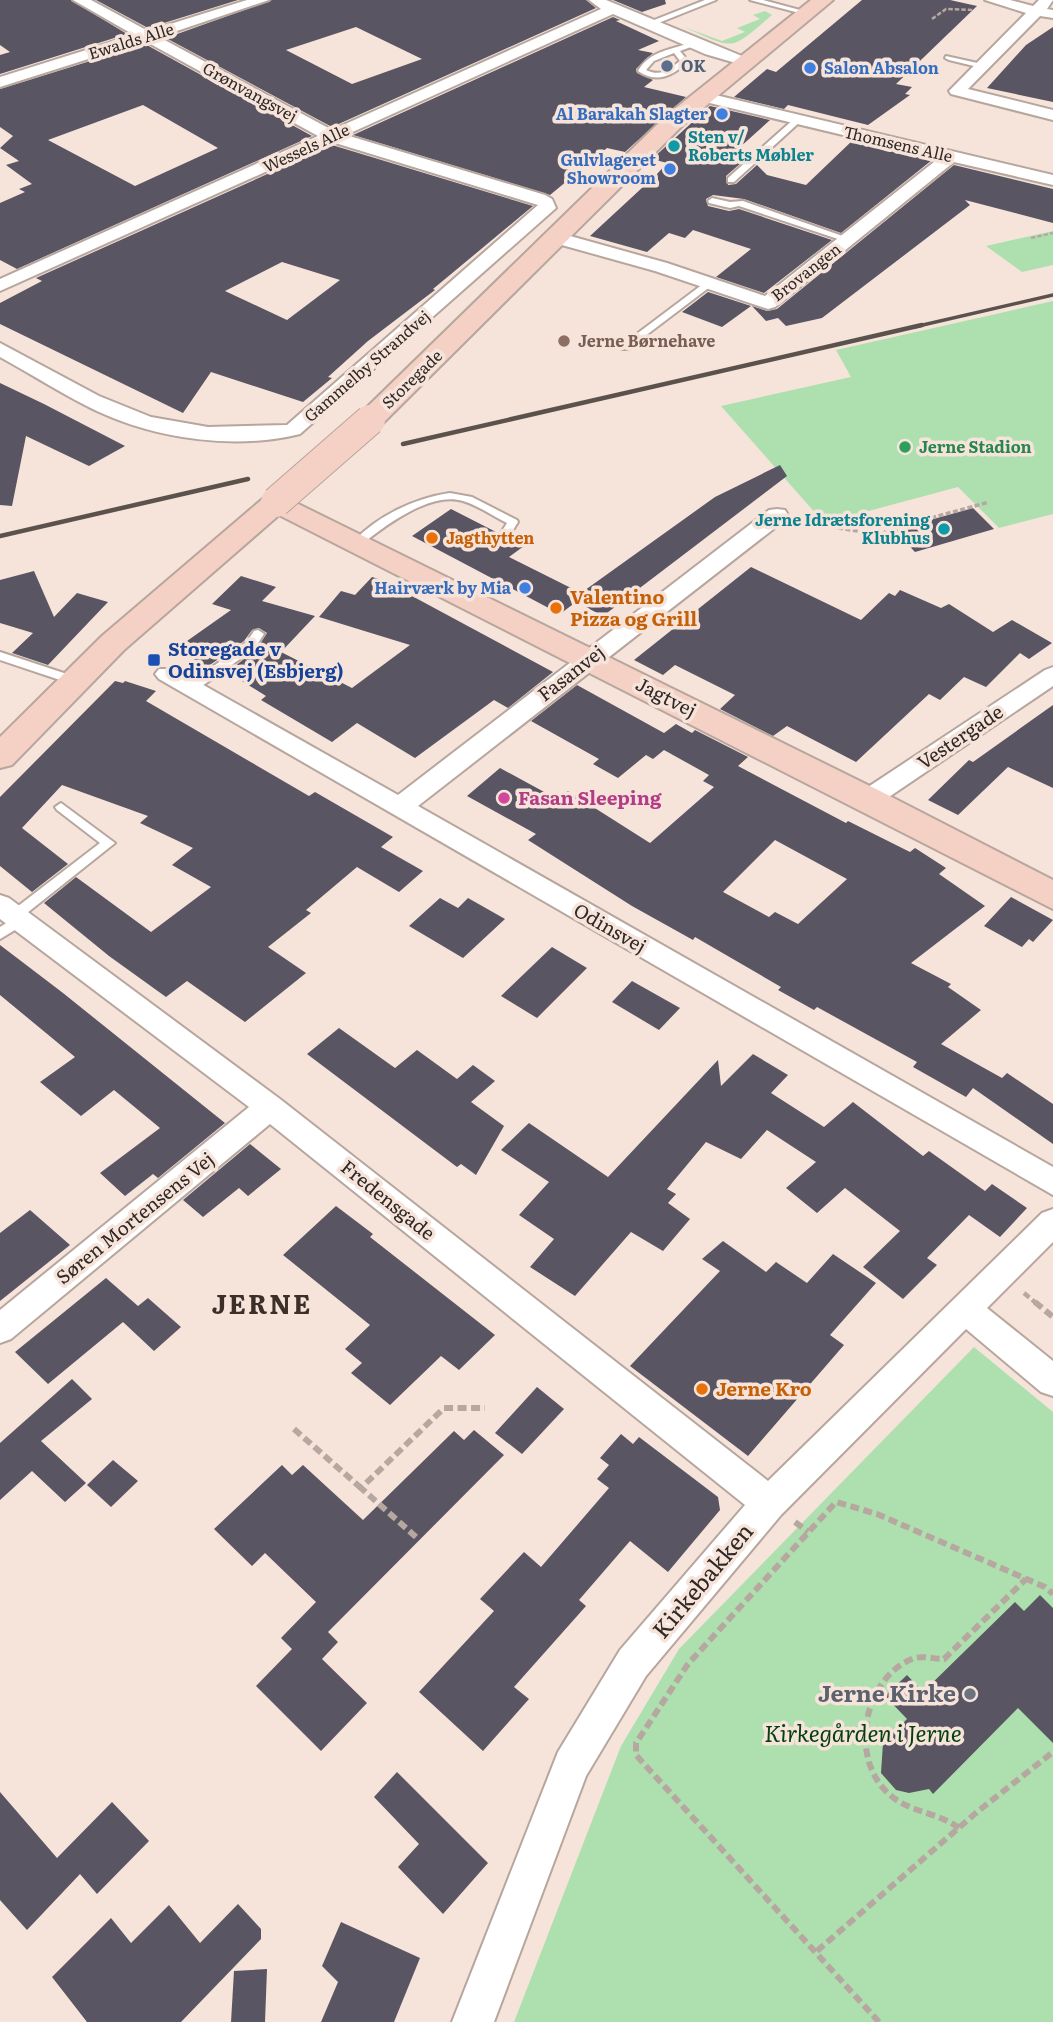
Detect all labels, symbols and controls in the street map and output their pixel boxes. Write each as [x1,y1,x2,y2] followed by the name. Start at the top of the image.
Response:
[85,16,176,64] street label: Ewalds Alle
[681,53,706,77] place label: OK
[199,55,302,127] street label: Grønvangsvej
[824,55,939,79] place label: Salon Absalon
[659,58,675,74] marker: OK
[802,60,818,76] marker: Salon Absalon
[556,101,708,125] place label: Al Barakah Slagter
[714,106,730,122] marker: Al Barakah Slagter
[258,117,353,178] street label: Wessels Alle
[841,119,955,167] street label: Thomsens Alle
[688,124,814,166] place label: Sten v/ Roberts Møbler
[666,138,682,154] marker: Sten v/ Roberts Møbler
[560,147,656,189] place label: Gulvlageret Showroom
[662,161,678,177] marker: Gulvlageret Showroom
[765,236,846,306] street label: Brovangen
[298,304,435,427] street label: Gammelby Strandvej
[578,328,715,352] place label: Jerne Børnehave
[556,333,572,349] marker: Jerne Børnehave
[376,343,447,413] street label: Storegade
[919,434,1032,458] place label: Jerne Stadion
[897,439,913,455] marker: Jerne Stadion
[755,507,930,549] place label: Jerne Idrætsforening Klubhus
[936,521,952,537] marker: Jerne Idrætsforening Klubhus
[446,525,534,549] place label: Jagthytten
[424,530,440,546] marker: Jagthytten
[374,575,512,599] place label: Hairværk by Mia
[517,580,533,596] marker: Hairværk by Mia
[570,582,697,632] place label: Valentino Pizza og Grill
[548,600,564,616] marker: Valentino Pizza og Grill
[168,634,343,684] place label: Storegade v Odinsvej (Esbjerg)
[531,637,610,707] street label: Fasanvej
[146,652,162,668] marker: Storegade v Odinsvej (Esbjerg)
[631,669,702,723] street label: Jagtvej
[911,697,1008,775] street label: Vestergade
[518,783,662,811] place label: Fasan Sleeping
[496,790,512,806] marker: Fasan Sleeping
[569,895,652,959] street label: Odinsvej
[49,1145,219,1290] street label: Søren Mortensens Vej
[336,1153,442,1246] street label: Fredensgade
[212,1283,312,1322] district label: JERNE
[716,1374,812,1402] place label: Jerne Kro
[694,1381,710,1397] marker: Jerne Kro
[643,1515,760,1645] street label: Kirkebakken
[818,1675,956,1709] place label: Jerne Kirke
[962,1686,978,1702] marker: Jerne Kirke
[764,1715,962,1749] park label: Kirkegården i Jerne

